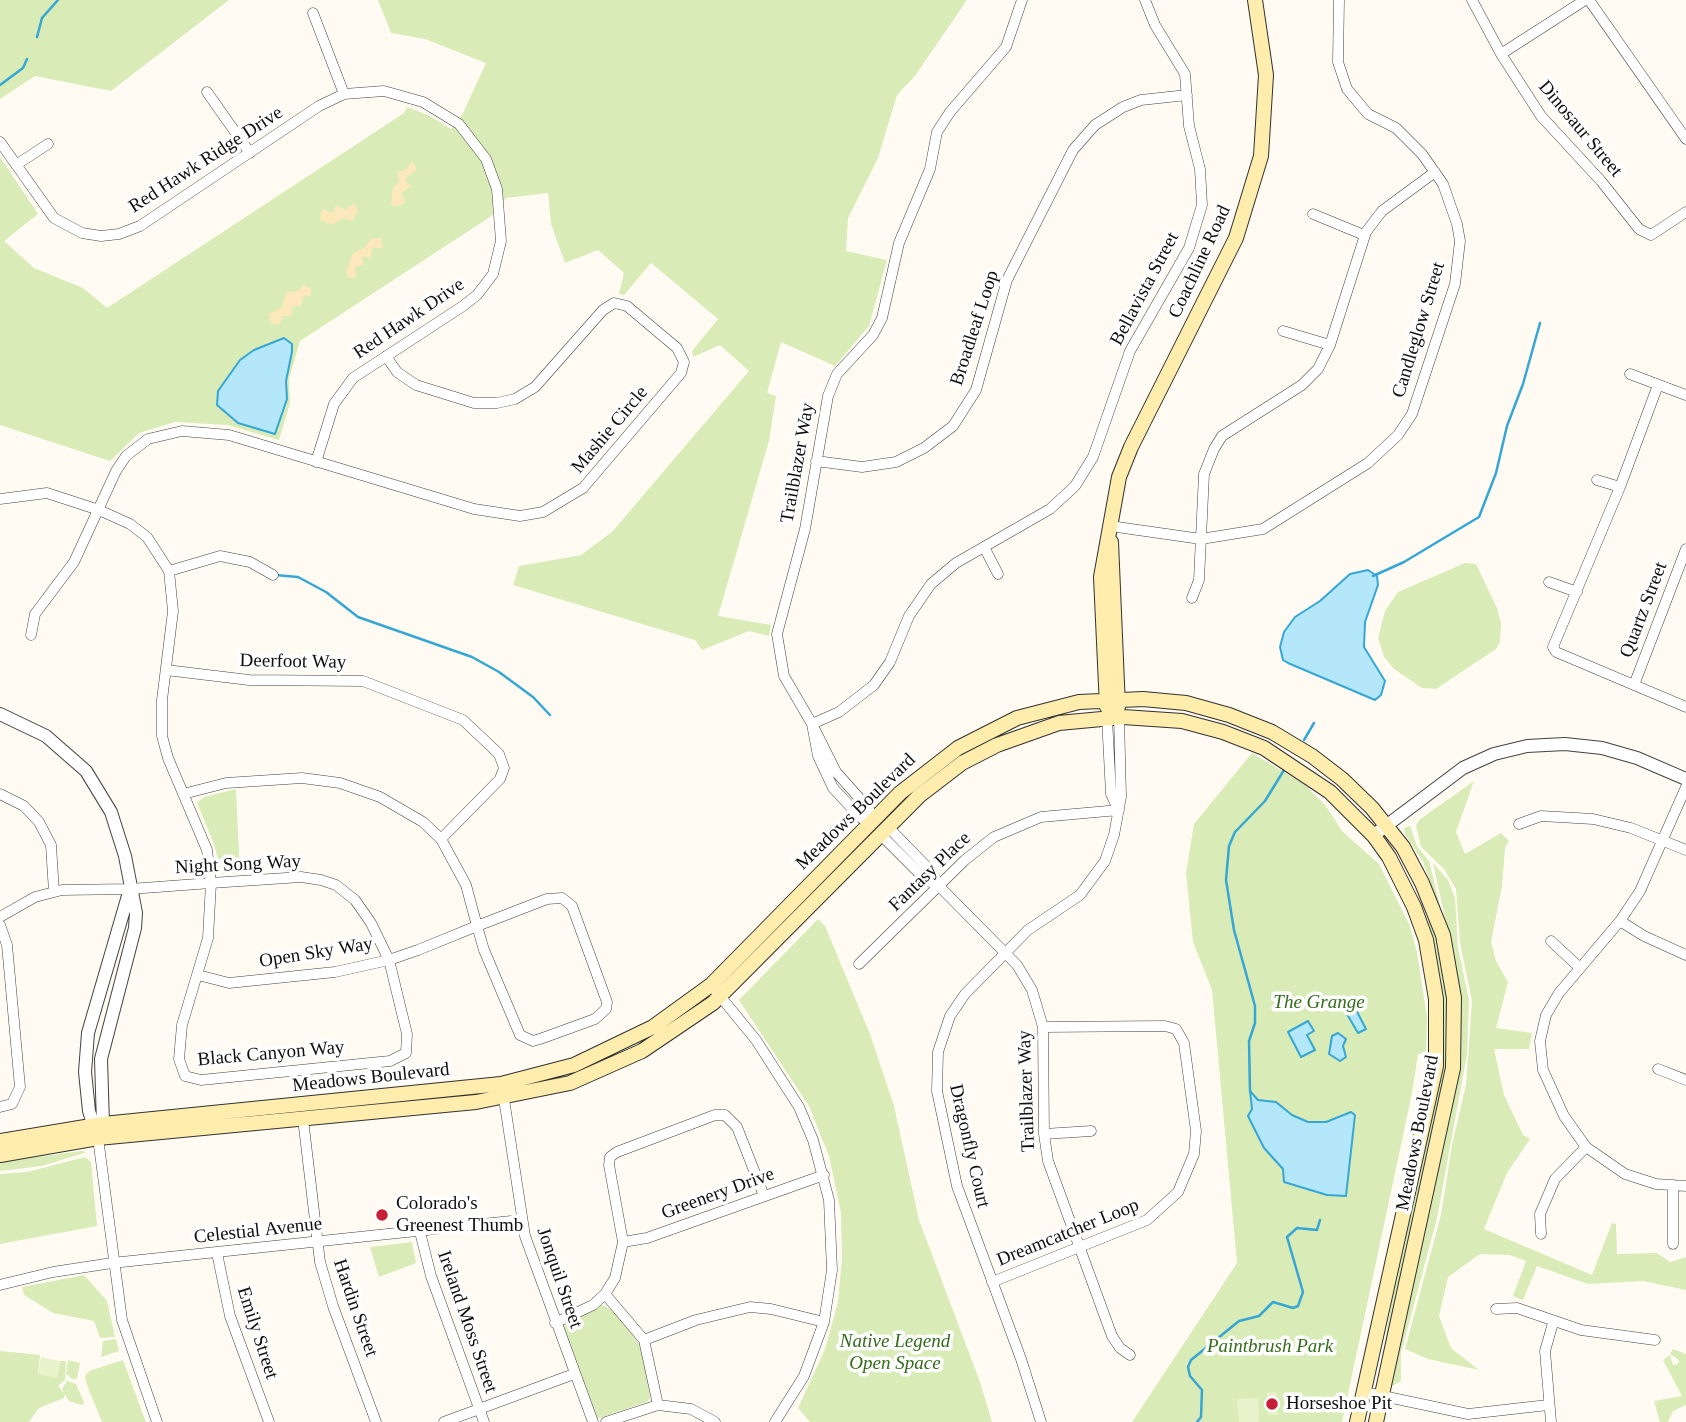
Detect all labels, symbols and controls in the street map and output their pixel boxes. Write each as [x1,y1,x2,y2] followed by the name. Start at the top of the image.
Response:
[1533,76,1627,182] street label: Dinosaur Street
[125,102,287,218] street label: Red Hawk Ridge Drive
[1164,202,1236,322] street label: Coachline Road
[1106,228,1184,350] street label: Bellavista Street
[1388,259,1450,401] street label: Candleglow Street
[946,268,1004,388] street label: Broadleaf Loop
[349,274,469,364] street label: Red Hawk Drive
[567,382,653,478] street label: Mashie Circle
[776,401,820,525] street label: Trailblazer Way
[1615,559,1673,661] street label: Quartz Street
[240,650,346,674] street label: Deerfoot Way
[791,749,921,875] street label: Meadows Boulevard
[884,827,976,917] street label: Fantasy Place
[174,850,302,880] street label: Night Song Way
[258,933,374,973] street label: Open Sky Way
[1273,992,1365,1014] park label: The Grange
[1013,1030,1041,1152] street label: Trailblazer Way
[197,1036,345,1072] street label: Black Canyon Way
[1392,1053,1444,1213] street label: Meadows Boulevard
[291,1058,451,1098] street label: Meadows Boulevard
[944,1082,994,1210] street label: Dragonfly Court
[658,1163,778,1225] street label: Greenery Drive
[396,1193,523,1237] place label: Colorado's Greenest Thumb
[994,1194,1142,1272] street label: Dreamcatcher Loop
[374,1207,390,1223] marker: Colorado's Greenest Thumb
[193,1213,323,1249] street label: Celestial Avenue
[531,1225,587,1331] street label: Jonquil Street
[432,1248,502,1396] street label: Ireland Moss Street
[328,1256,382,1360] street label: Hardin Street
[231,1284,283,1382] street label: Emily Street
[840,1331,950,1375] park label: Native Legend Open Space
[1207,1336,1333,1358] park label: Paintbrush Park
[1286,1393,1392,1415] place label: Horseshoe Pit
[1264,1396,1280,1412] marker: Horseshoe Pit

